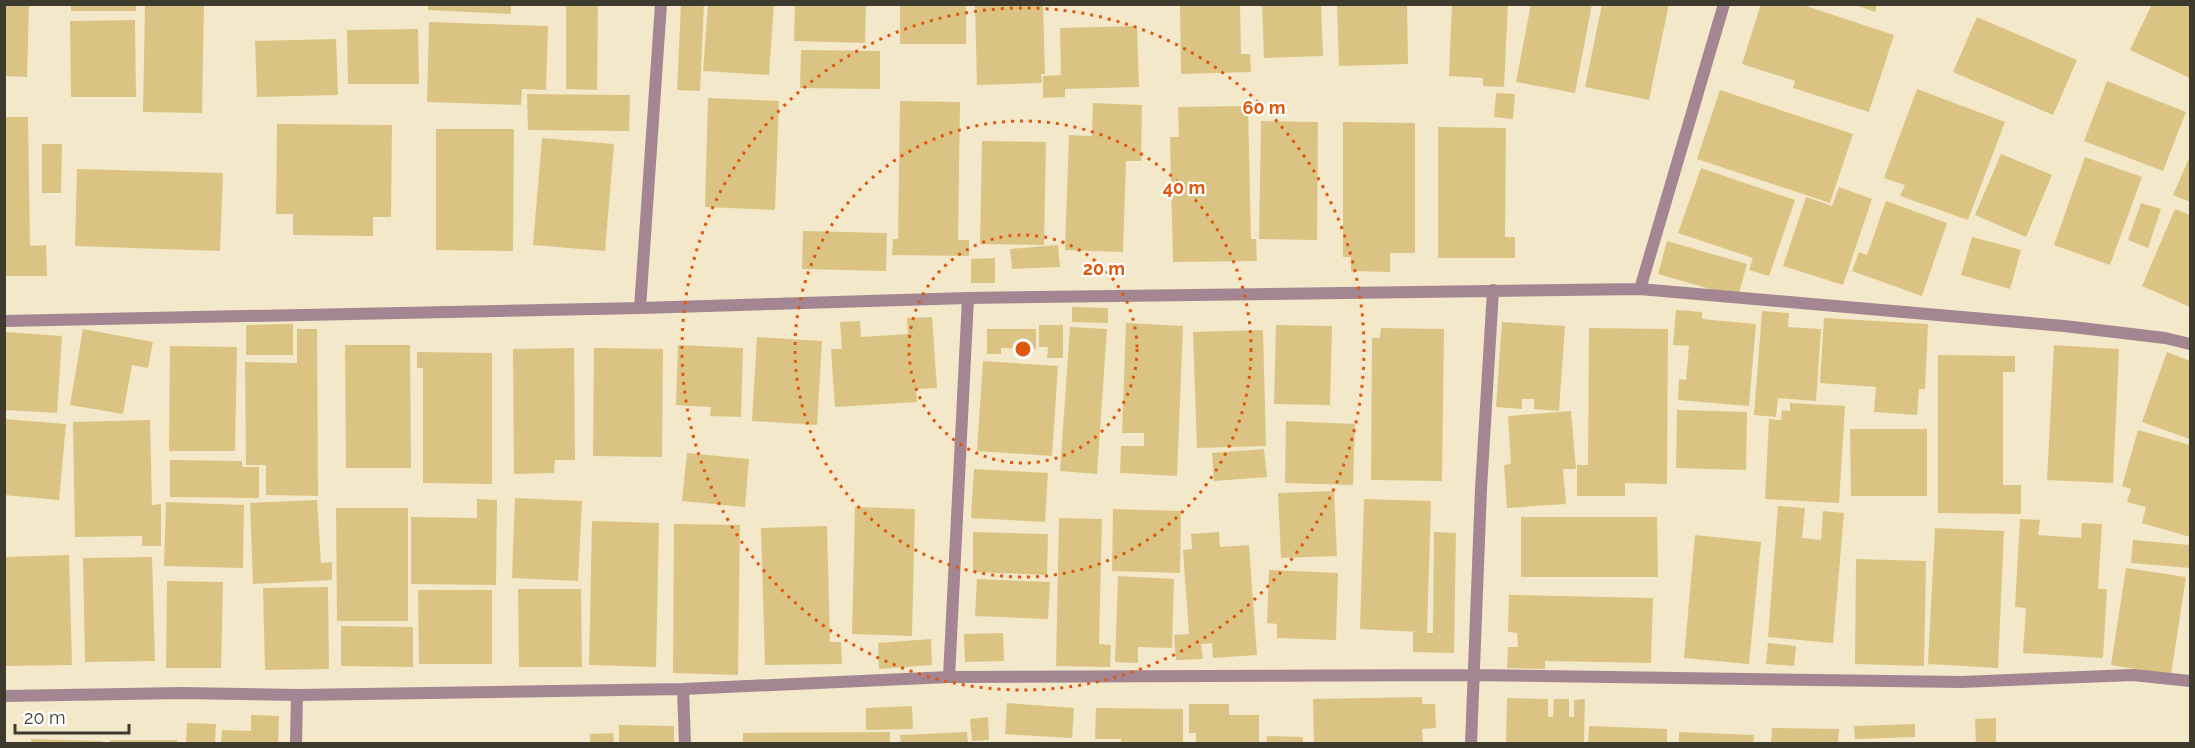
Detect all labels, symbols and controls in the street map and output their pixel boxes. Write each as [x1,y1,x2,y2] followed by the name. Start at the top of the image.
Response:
[1242,97,1286,118] text: 60 m
[1163,177,1205,198] text: 40 m
[1083,258,1125,279] text: 20 m
[1013,339,1033,359] centre of rings
[15,697,129,735] scale bar
[24,707,66,728] text: 20 m

